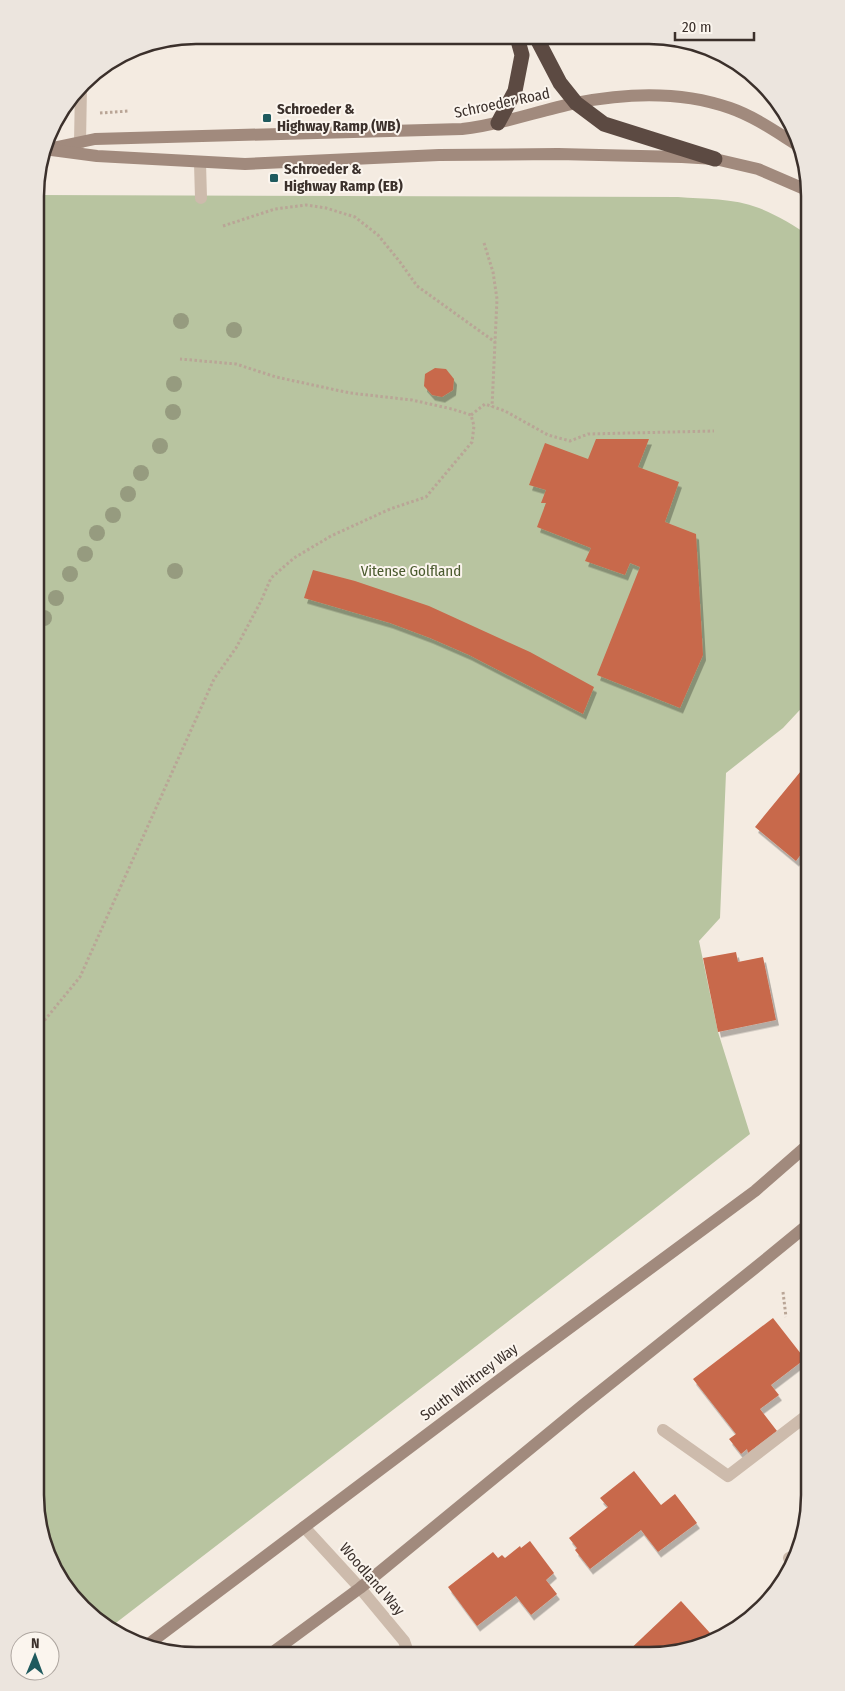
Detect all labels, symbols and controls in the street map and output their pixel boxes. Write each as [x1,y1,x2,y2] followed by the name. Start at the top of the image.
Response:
[675,10,754,42] scale bar
[682,18,712,36] text: 20 m
[453,84,551,122] street label: Schroeder Road
[277,100,401,135] place label: Schroeder & Highway Ramp (WB)
[261,112,273,124] marker: Schroeder & Highway Ramp (WB)
[284,160,403,195] place label: Schroeder & Highway Ramp (EB)
[268,172,280,184] marker: Schroeder & Highway Ramp (EB)
[361,562,461,580] park label: Vitense Golfland
[417,1339,522,1425] street label: South Whitney Way
[336,1539,409,1619] street label: Woodland Way
[10,1631,60,1681] north arrow
[31,1635,40,1652] text: N

